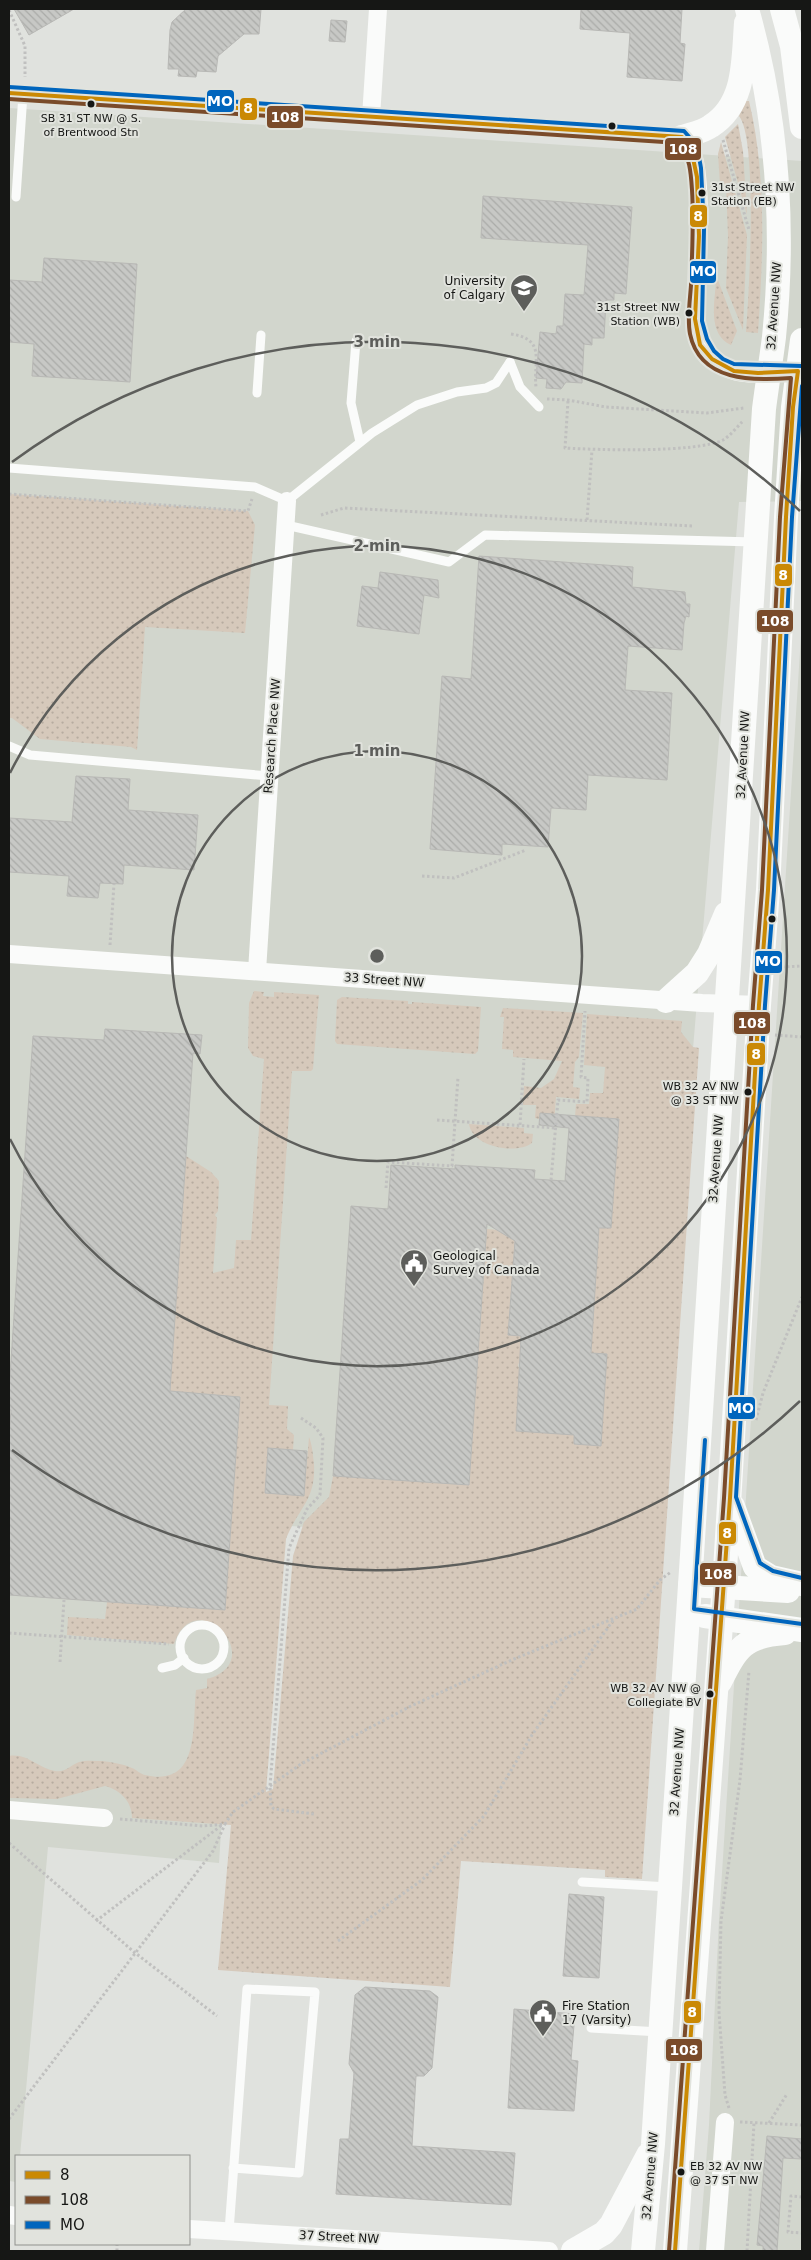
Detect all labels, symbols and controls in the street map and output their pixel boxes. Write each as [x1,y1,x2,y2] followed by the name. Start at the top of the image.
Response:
[206,89,235,113] line badge: MO
[207,93,233,109] text: MO
[239,97,258,121] line badge: 8
[86,99,96,109] marker: SB 31 ST NW @ S. of Brentwood Stn
[243,100,253,116] text: 8
[266,105,304,129] line badge: 108
[270,109,300,125] text: 108
[41,112,141,139] place label: SB 31 ST NW @ S. of Brentwood Stn
[607,121,617,131] unlabelled marker
[664,137,702,161] line badge: 108
[668,141,698,157] text: 108
[711,181,795,208] place label: 31st Street NW Station (EB)
[697,188,707,198] marker: 31st Street NW Station (EB)
[689,204,708,228] line badge: 8
[693,208,703,224] text: 8
[689,260,717,284] line badge: MO
[764,261,784,351] street label: 32 Avenue NW
[690,263,716,279] text: MO
[509,273,539,312] school or university icon: University of Calgary
[444,274,505,302] place label: University of Calgary
[596,301,680,328] place label: 31st Street NW Station (WB)
[684,308,694,318] marker: 31st Street NW Station (WB)
[353,333,401,351] text: 3 min
[353,537,401,555] text: 2 min
[774,563,793,587] line badge: 8
[778,567,788,583] text: 8
[756,609,794,633] line badge: 108
[760,613,790,629] text: 108
[261,678,283,794] street label: Research Place NW
[734,710,752,799] street label: 32 Avenue NW
[353,742,401,760] text: 1 min
[767,914,777,924] unlabelled marker
[368,947,386,965] centre of rings
[754,950,783,974] line badge: MO
[755,953,781,969] text: MO
[344,970,425,990] street label: 33 Street NW
[733,1011,771,1035] line badge: 108
[737,1015,767,1031] text: 108
[746,1042,766,1066] line badge: 8
[751,1046,761,1062] text: 8
[663,1080,739,1107] place label: WB 32 AV NW @ 33 ST NW
[743,1087,753,1097] marker: WB 32 AV NW @ 33 ST NW
[706,1114,726,1204] street label: 32 Avenue NW
[399,1248,429,1287] public building icon: Geological Survey of Canada
[433,1249,540,1277] place label: Geological Survey of Canada
[727,1396,756,1420] line badge: MO
[728,1400,754,1416] text: MO
[718,1521,737,1545] line badge: 8
[722,1525,732,1541] text: 8
[699,1562,737,1586] line badge: 108
[703,1566,733,1582] text: 108
[610,1682,701,1709] place label: WB 32 AV NW @ Collegiate BV
[705,1689,715,1699] marker: WB 32 AV NW @ Collegiate BV
[667,1727,687,1817] street label: 32 Avenue NW
[528,1998,558,2037] public building icon: Fire Station 17 (Varsity)
[562,1999,631,2027] place label: Fire Station 17 (Varsity)
[683,2000,702,2024] line badge: 8
[687,2004,697,2020] text: 8
[665,2038,703,2062] line badge: 108
[669,2042,699,2058] text: 108
[639,2131,661,2221] street label: 32 Avenue NW
[15,2155,190,2245] legend
[690,2160,763,2187] place label: EB 32 AV NW @ 37 ST NW
[60,2166,70,2184] text: 8
[676,2167,686,2177] marker: EB 32 AV NW @ 37 ST NW
[60,2191,89,2209] text: 108
[60,2216,85,2234] text: MO
[299,2228,380,2246] street label: 37 Street NW

